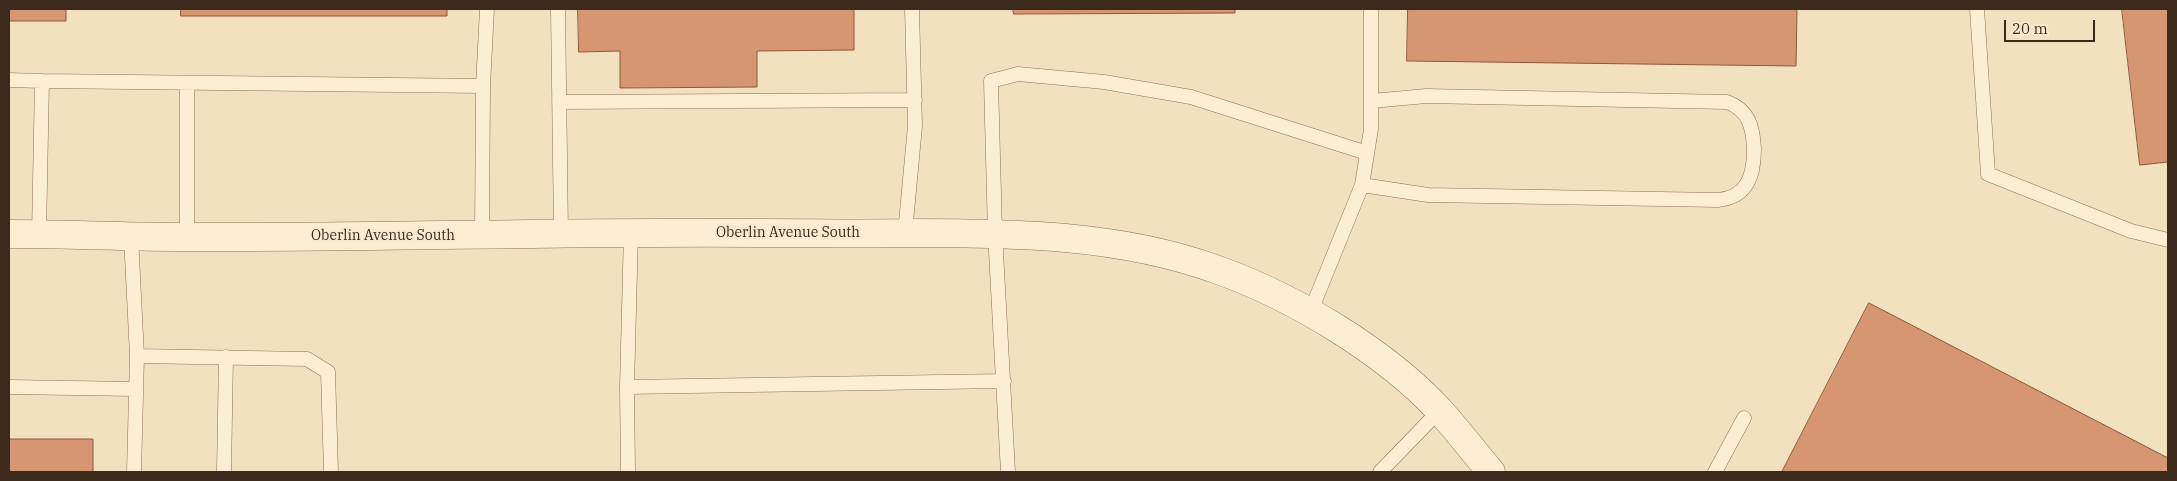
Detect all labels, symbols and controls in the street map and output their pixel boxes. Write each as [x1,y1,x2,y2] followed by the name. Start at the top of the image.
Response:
[2007,10,2098,42] scale bar
[2012,19,2048,38] text: 20 m
[716,225,860,241] street label: Oberlin Avenue South
[311,228,455,244] street label: Oberlin Avenue South

